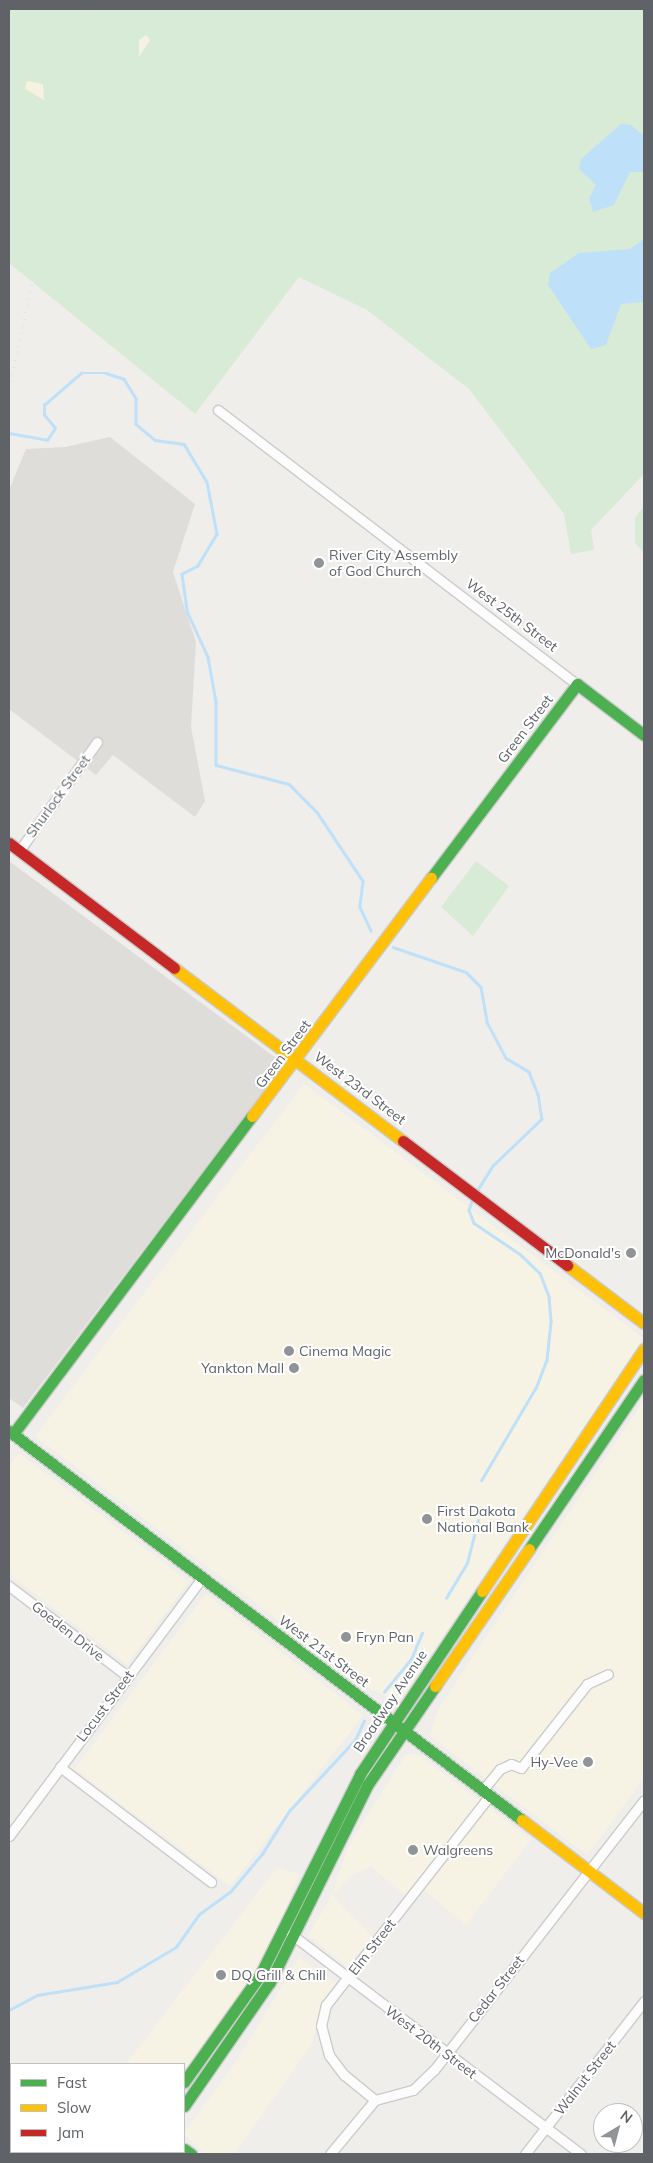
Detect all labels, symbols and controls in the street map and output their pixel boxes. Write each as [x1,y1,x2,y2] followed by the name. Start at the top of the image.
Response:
[329,547,458,580] place label: River City Assembly of God Church
[313,557,325,569] marker: River City Assembly of God Church
[463,575,561,655] street label: West 25th Street
[494,692,556,766] street label: Green Street
[22,751,94,841] street label: Shurlock Street
[252,1017,314,1091] street label: Green Street
[311,1048,409,1128] street label: West 23rd Street
[545,1245,621,1261] place label: McDonald's
[625,1247,637,1259] marker: McDonald's
[299,1343,391,1359] place label: Cinema Magic
[283,1345,295,1357] marker: Cinema Magic
[201,1360,284,1376] place label: Yankton Mall
[288,1362,300,1374] marker: Yankton Mall
[437,1503,529,1535] place label: First Dakota National Bank
[421,1513,433,1525] marker: First Dakota National Bank
[28,1597,108,1665] street label: Goeden Drive
[276,1612,372,1690] street label: West 21st Street
[356,1629,414,1645] place label: Fryn Pan
[340,1631,352,1643] marker: Fryn Pan
[350,1647,430,1755] street label: Broadway Avenue
[73,1667,137,1745] street label: Locust Street
[531,1754,578,1770] place label: Hy-Vee
[582,1756,594,1768] marker: Hy-Vee
[423,1842,493,1858] place label: Walgreens
[407,1844,419,1856] marker: Walgreens
[345,1916,399,1978] street label: Elm Street
[464,1952,528,2026] street label: Cedar Street
[231,1967,326,1983] place label: DQ Grill & Chill
[215,1969,227,1981] marker: DQ Grill & Chill
[382,2002,480,2082] street label: West 20th Street
[551,2037,619,2119] street label: Walnut Street
[10,2063,185,2153] legend
[57,2073,87,2092] text: Fast
[57,2098,91,2117] text: Slow
[593,2103,643,2153] north arrow
[617,2106,636,2127] text: N
[57,2123,84,2142] text: Jam

